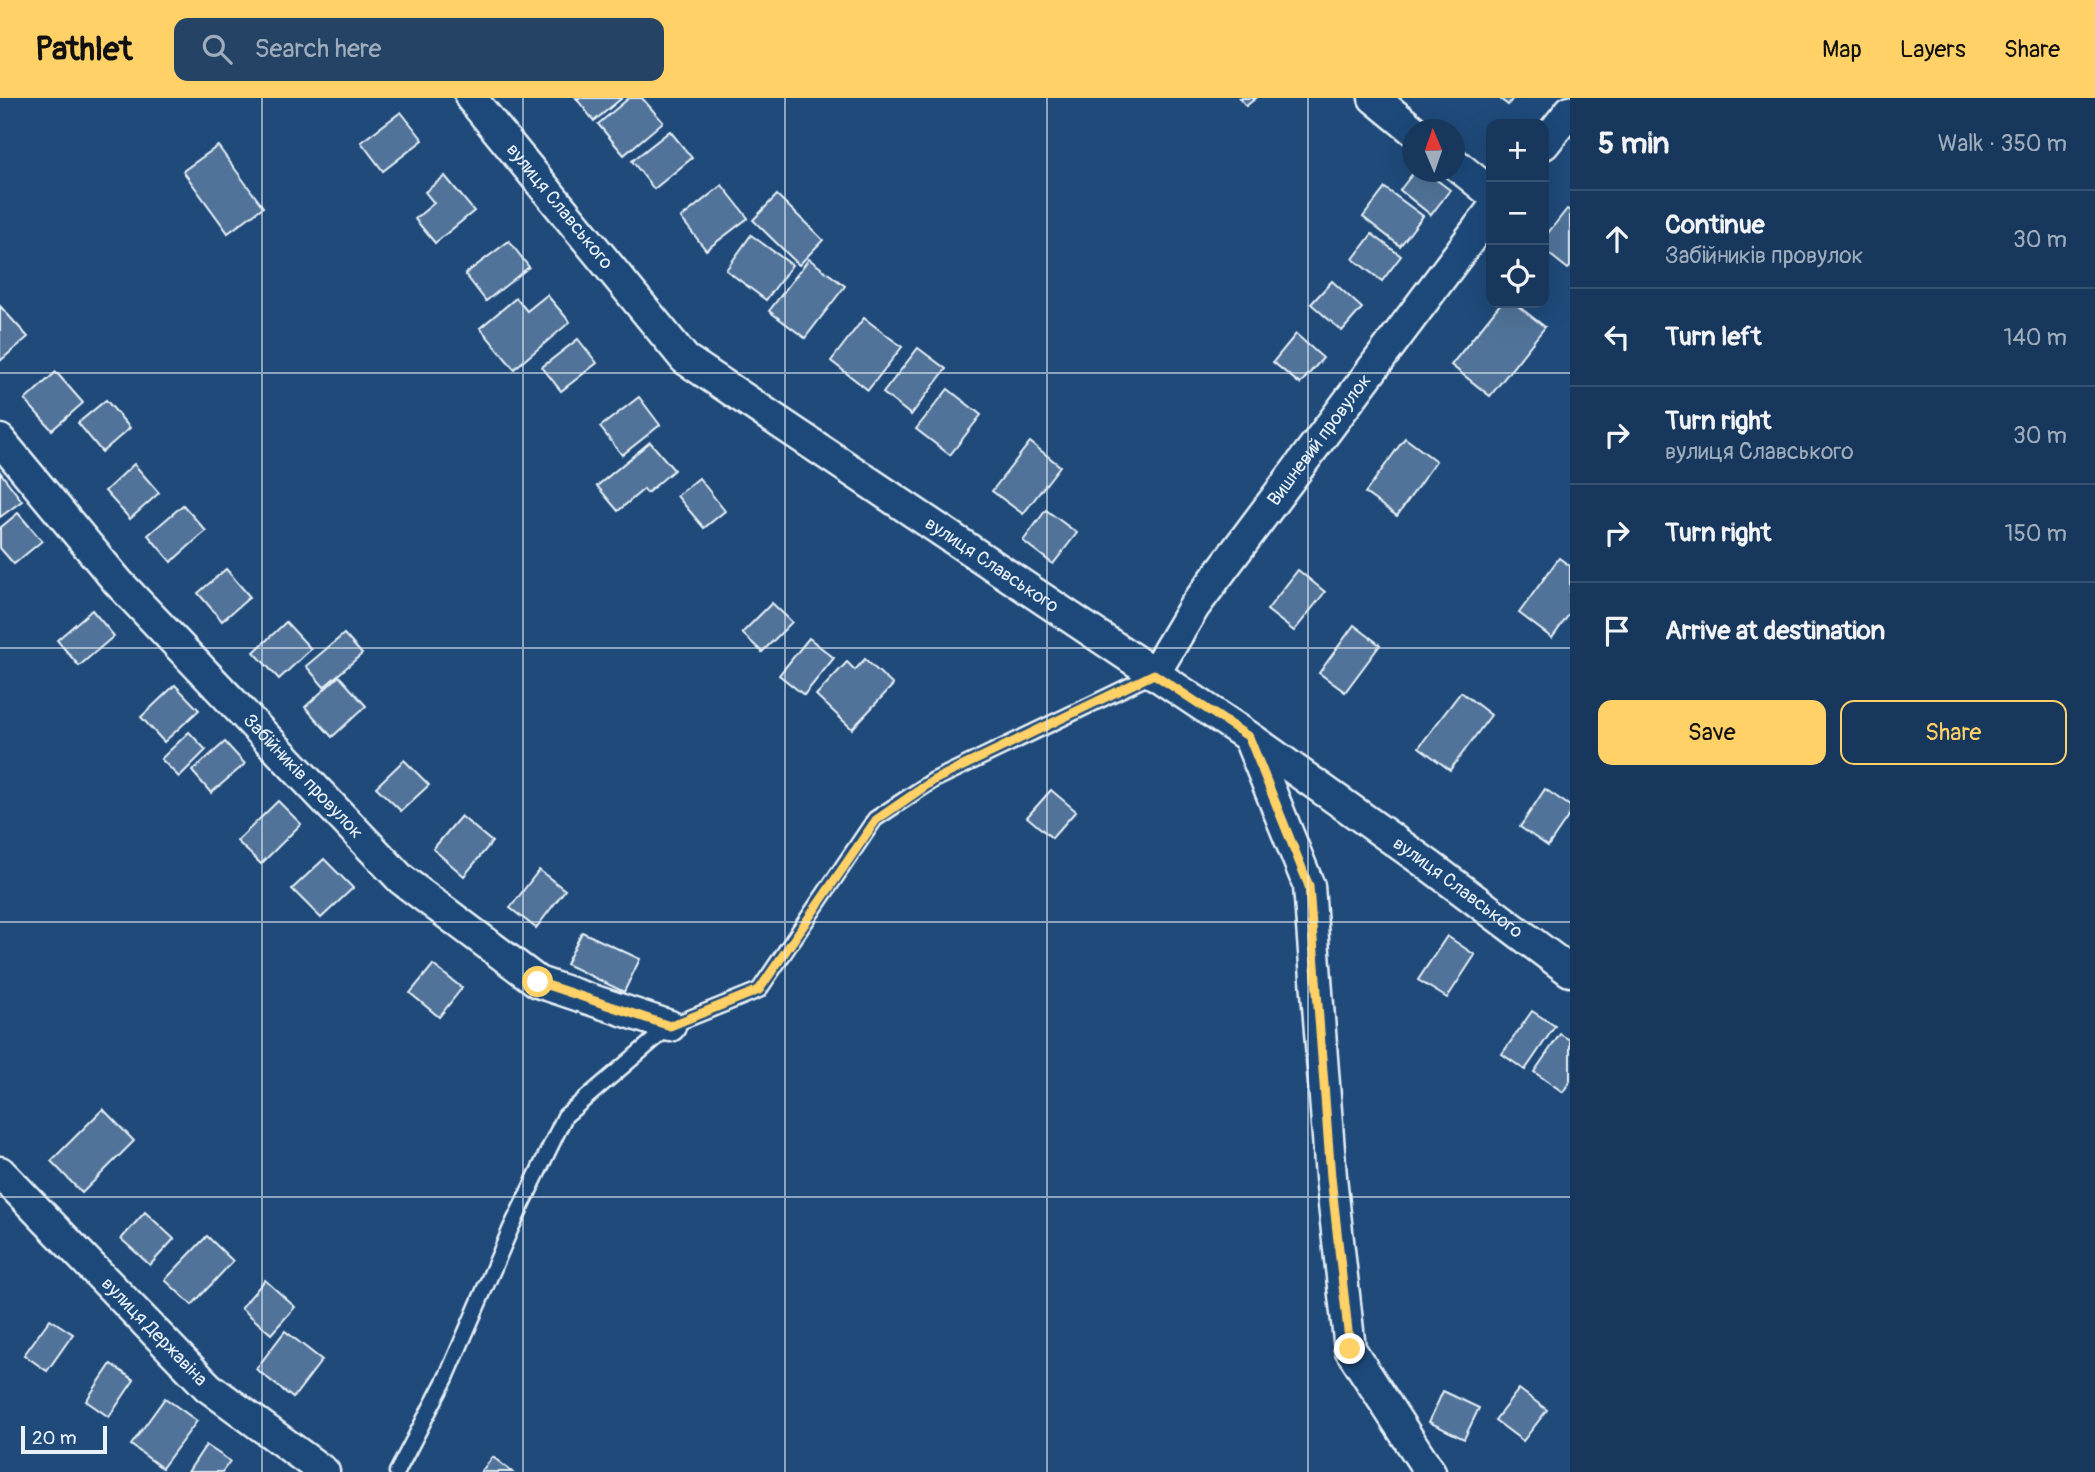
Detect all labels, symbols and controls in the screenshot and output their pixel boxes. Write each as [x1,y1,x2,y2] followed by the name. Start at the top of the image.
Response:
[174,18,664,81] search box
[35,29,132,70] text: Pathlet
[198,30,236,68] icon: search
[254,33,381,65] text: Search here
[1822,35,1862,64] text: Map
[1900,35,1966,64] text: Layers
[2004,35,2060,64] text: Share
[1402,119,1465,182] north arrow
[1486,119,1549,308] map controls
[1486,119,1549,182] button: +
[1598,125,1669,162] text: 5 min
[1938,129,2067,158] text: Walk · 350 m
[501,138,618,274] street label: вулиця Славського
[1486,182,1549,245] button: −
[1665,209,1765,241] text: Continue
[1598,220,1636,258] icon: ahead
[2013,225,2067,254] text: 30 m
[1665,241,1864,270] text: Забійників провулок
[1486,245,1549,308] button: locate
[1598,318,1636,356] icon: left
[1665,321,1761,353] text: Turn left
[2004,323,2067,352] text: 140 m
[1262,369,1377,511] street label: Вишневий провулок
[1665,405,1771,437] text: Turn right
[1598,416,1636,454] icon: right
[2013,421,2067,450] text: 30 m
[1665,437,1854,466] text: вулиця Славського
[920,511,1063,618] street label: вулиця Славського
[1598,514,1636,552] icon: right
[1665,517,1771,549] text: Turn right
[2004,519,2067,548] text: 150 m
[1598,612,1636,650] icon: arrive
[1665,615,1885,647] text: Arrive at destination
[1598,700,1826,765] button: Save
[1840,700,2067,765] button: Share
[238,709,369,844] street label: Забійників провулок
[1388,831,1528,944] street label: вулиця Славського
[522,966,553,997] route start
[96,1272,213,1391] street label: вулиця Державіна
[1334,1333,1365,1364] route end
[21,1423,107,1455] scale bar
[32,1426,77,1450] text: 20 m

